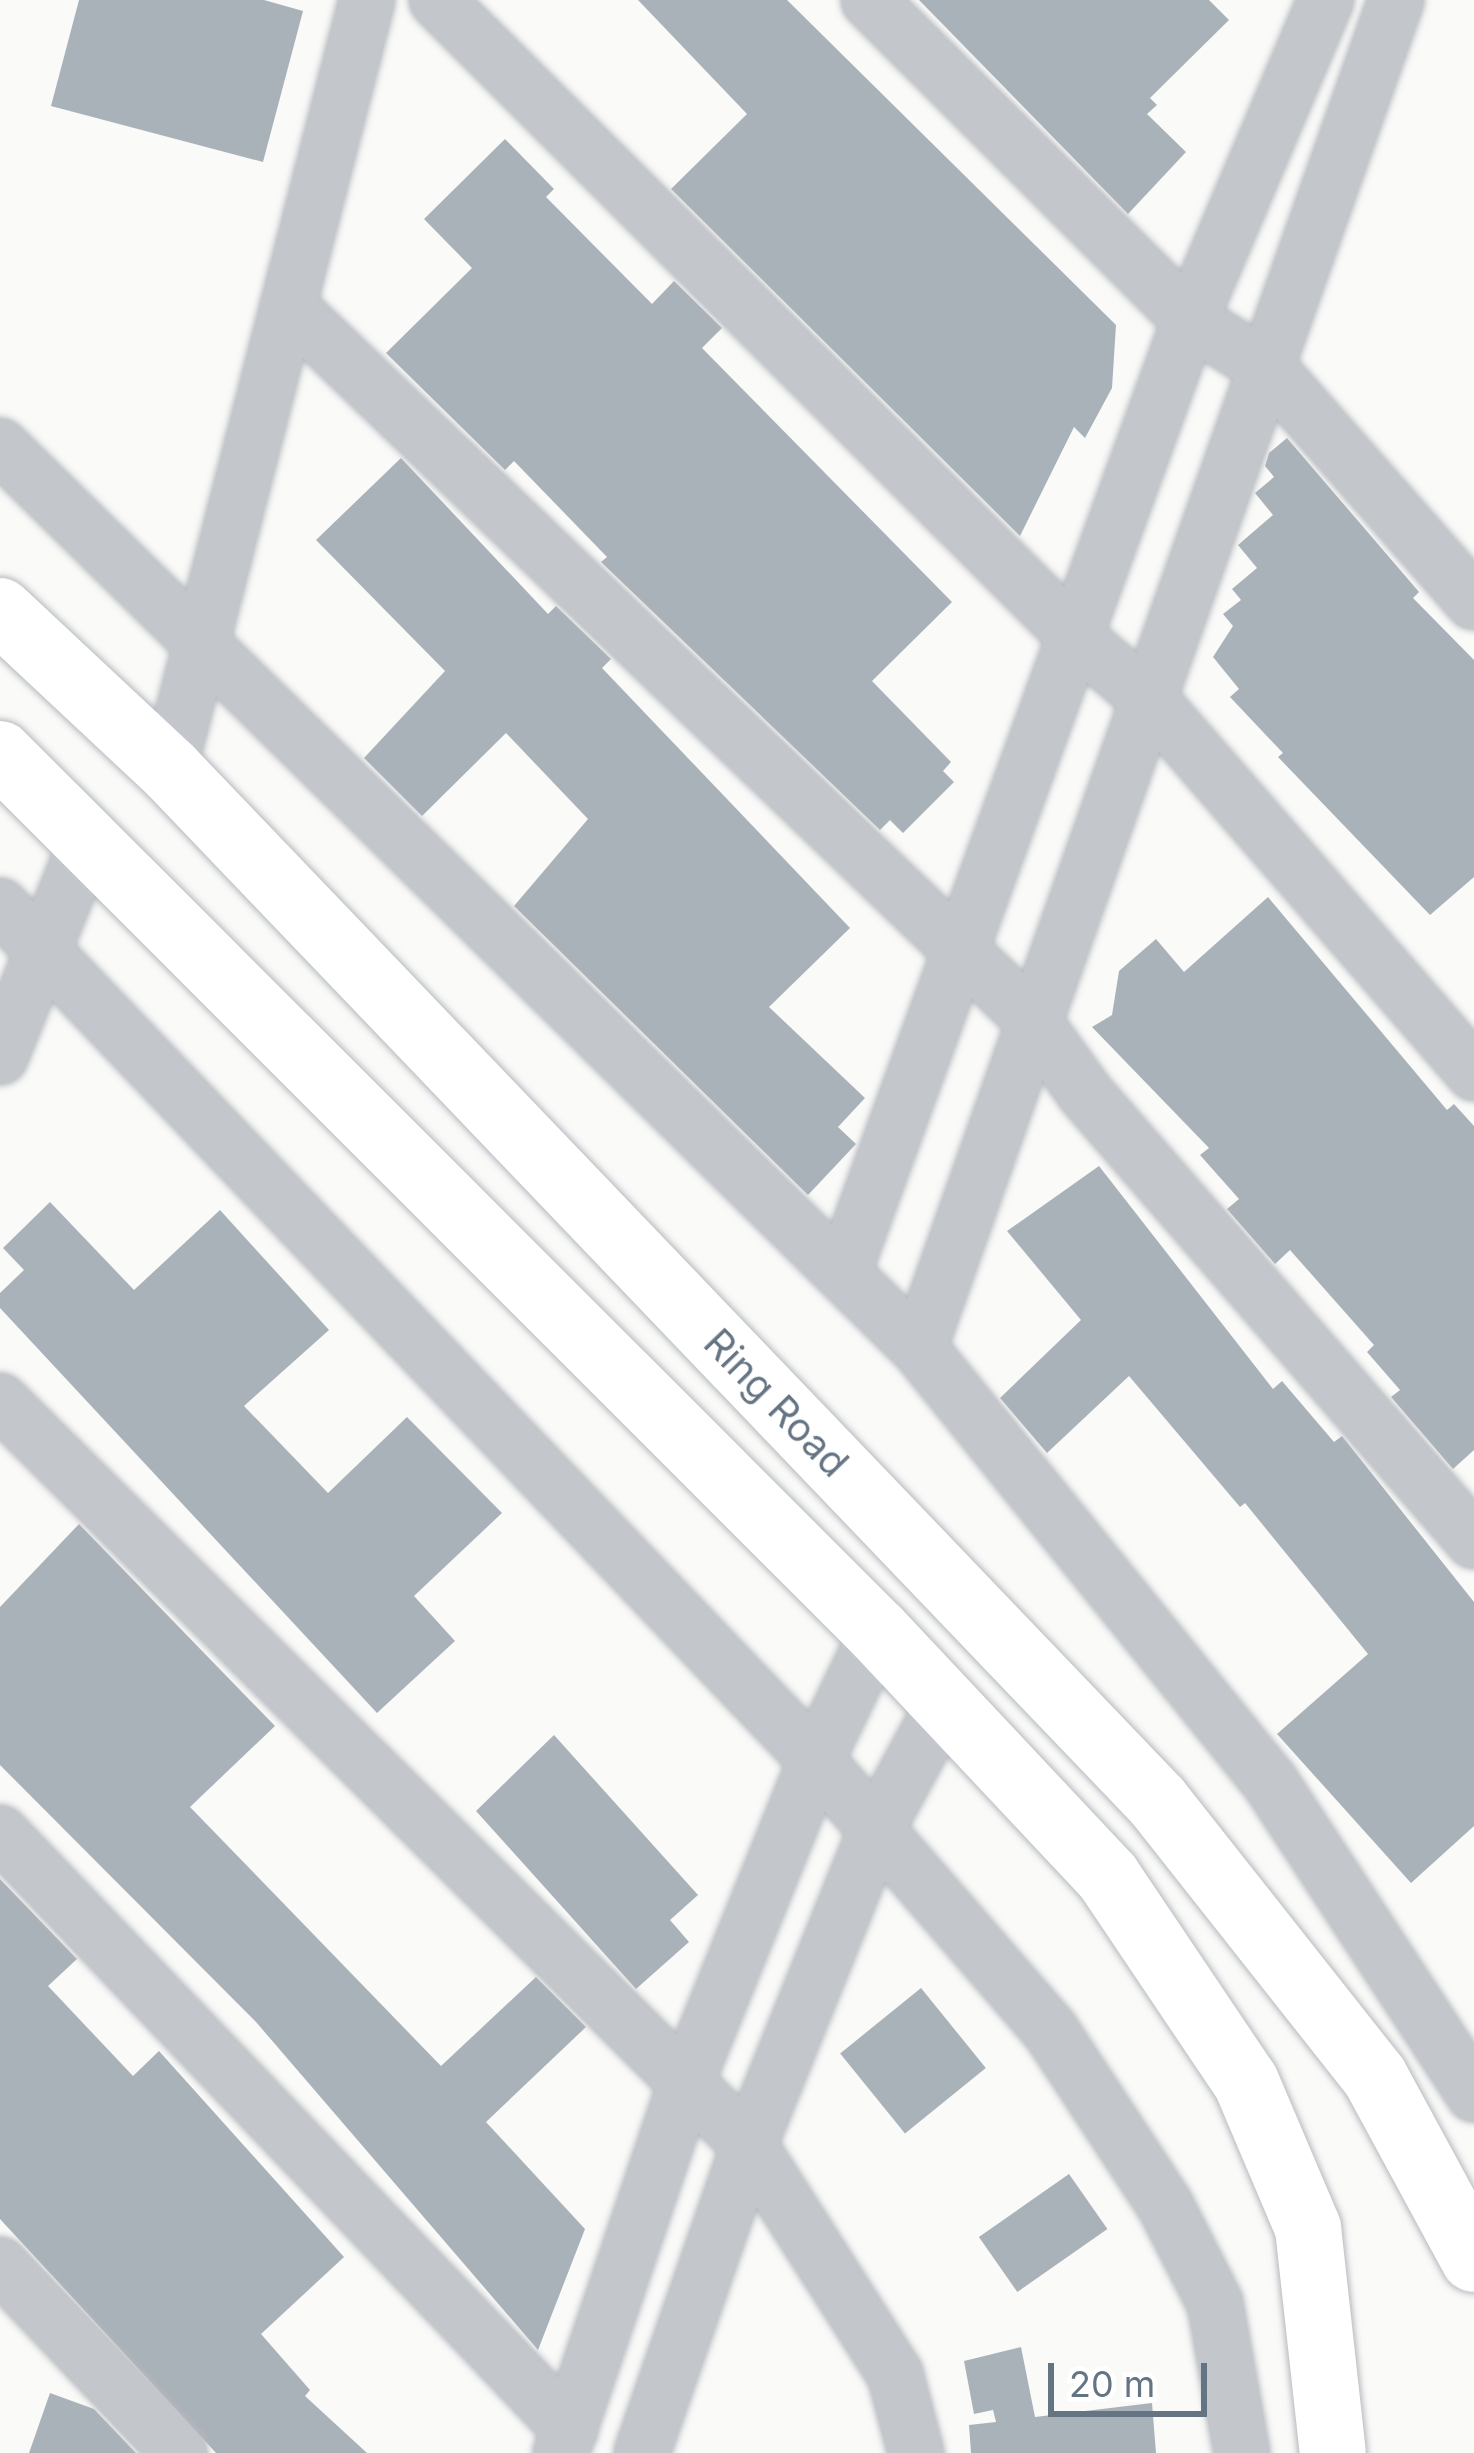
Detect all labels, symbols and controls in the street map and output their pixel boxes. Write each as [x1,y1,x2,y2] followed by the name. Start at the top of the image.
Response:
[694,1320,858,1486] street label: Ring Road
[1054,2339,1213,2413] scale bar
[1069,2362,1155,2406] text: 20 m

